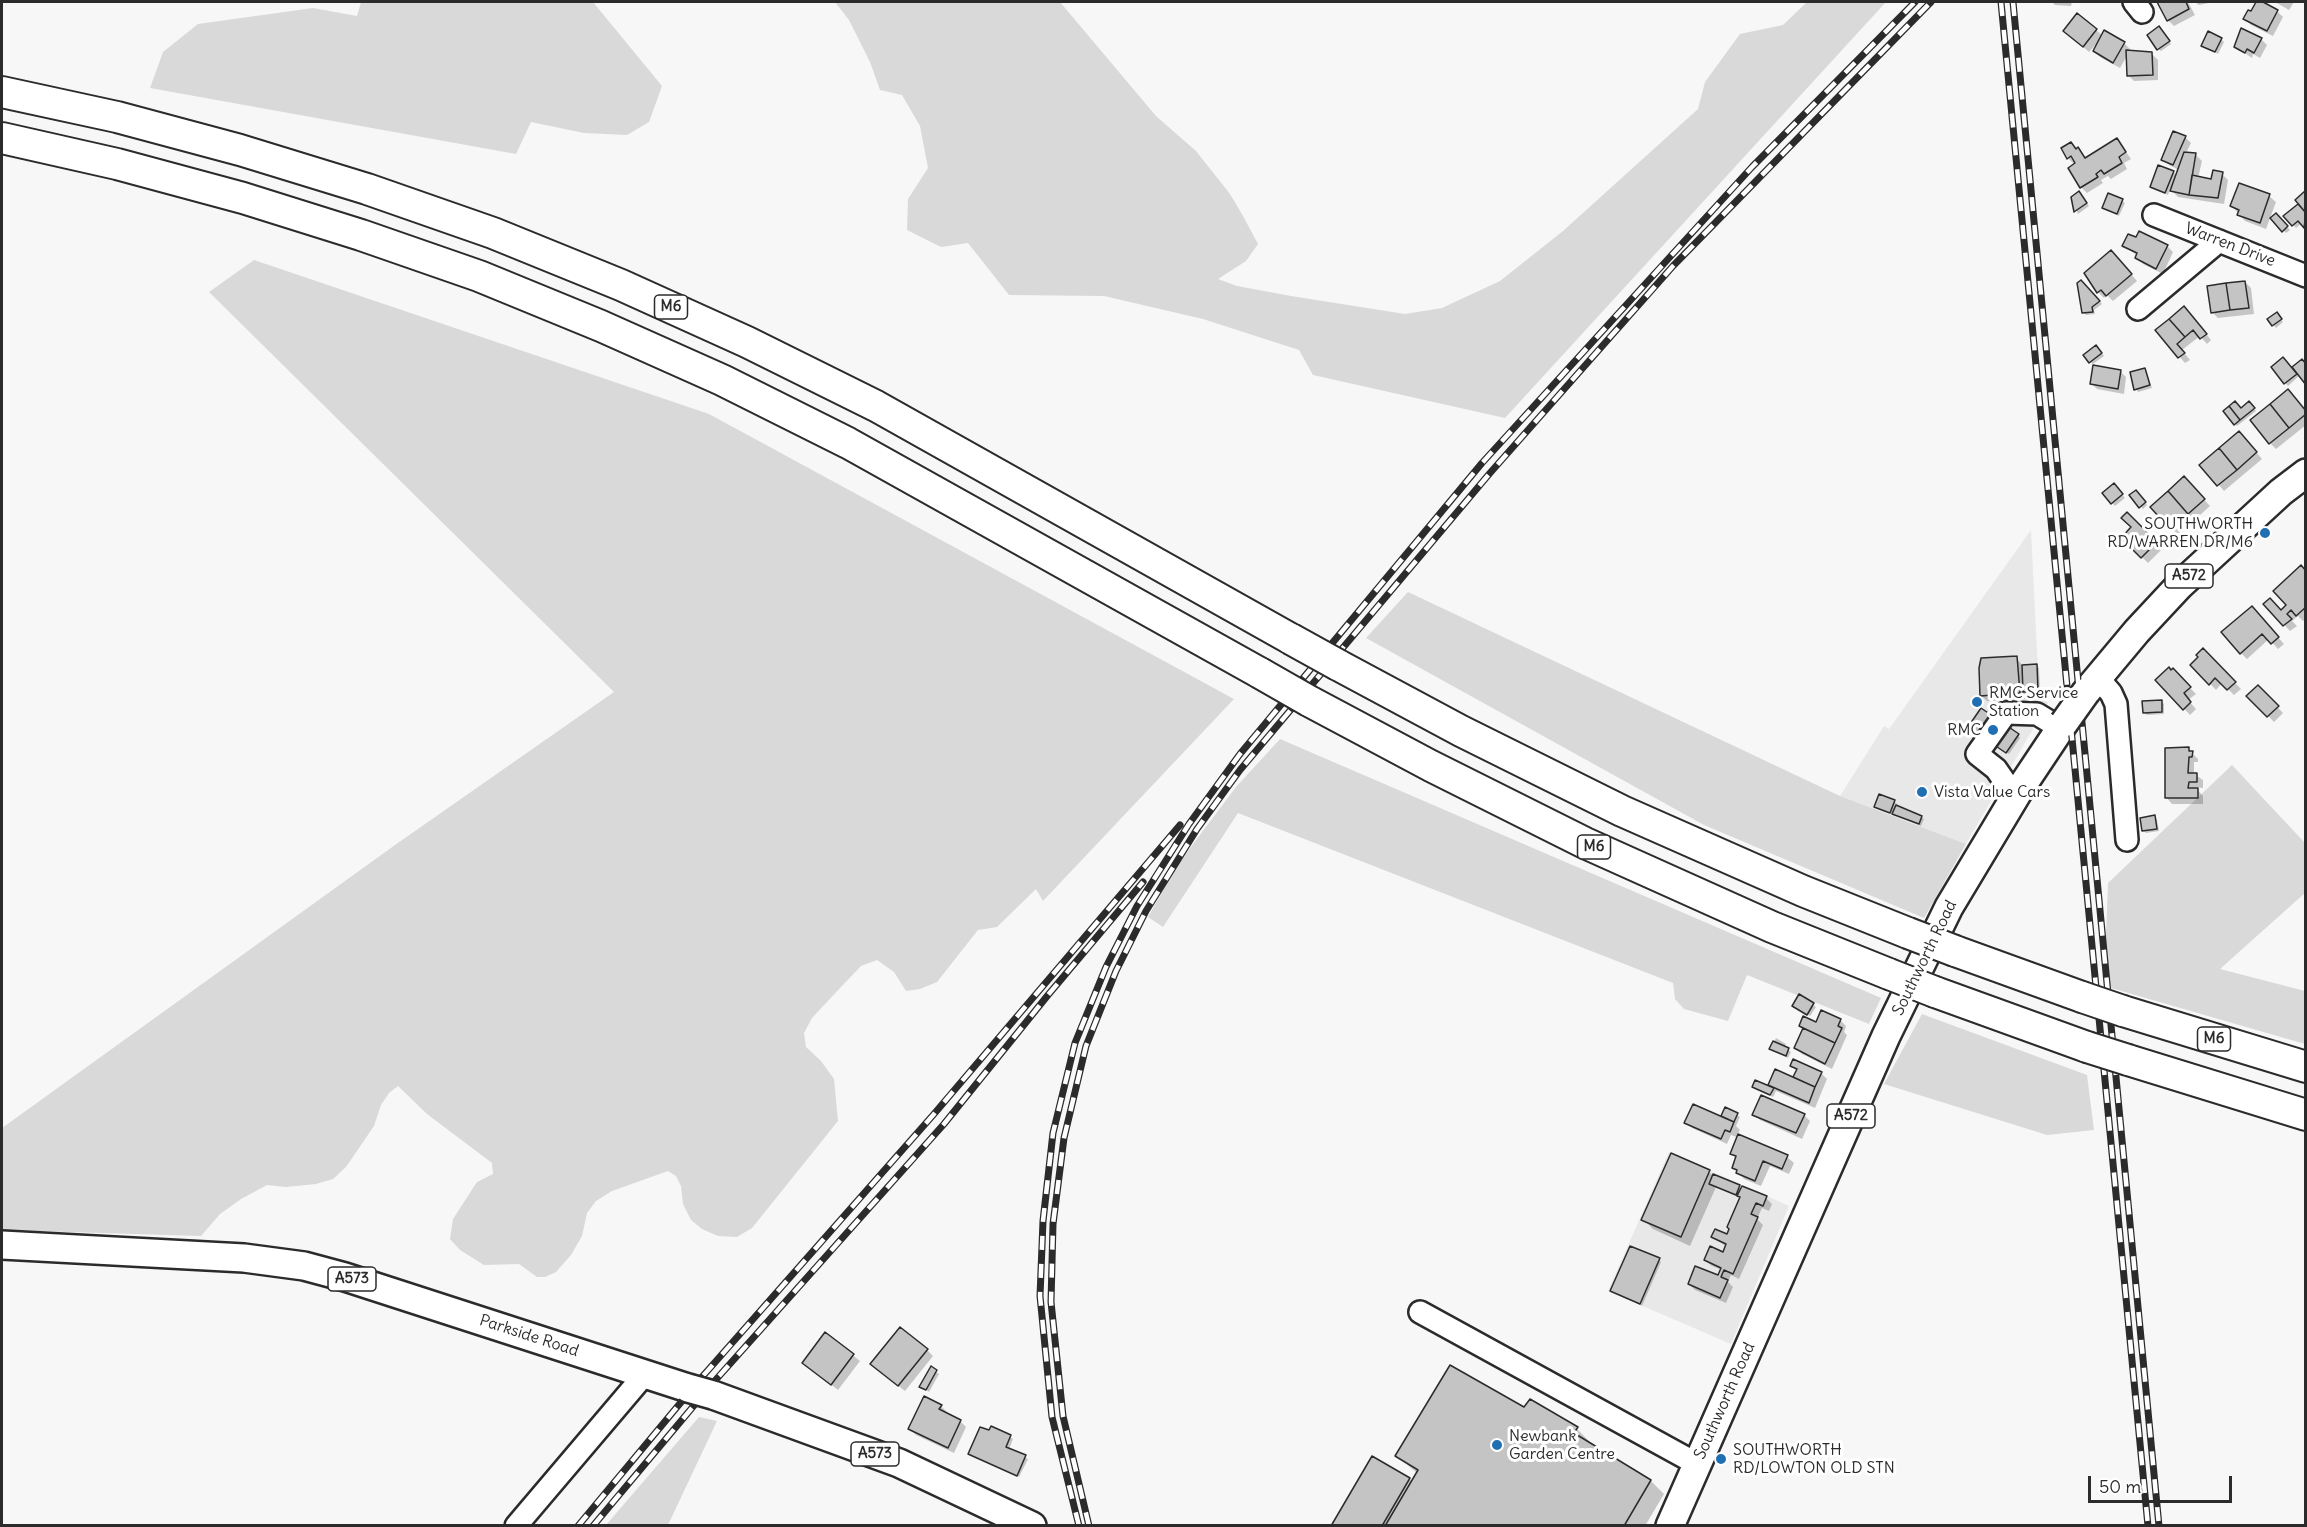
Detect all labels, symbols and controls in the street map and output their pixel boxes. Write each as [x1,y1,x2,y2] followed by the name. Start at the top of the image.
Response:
[2182,219,2278,271] street label: Warren Drive
[654,295,688,319] road number: M6
[2107,514,2253,552] place label: SOUTHWORTH RD/WARREN DR/M6
[2258,526,2272,540] marker: SOUTHWORTH RD/WARREN DR/M6
[2165,564,2213,588] road number: A572
[1989,683,2078,721] place label: RMC Service Station
[1970,695,1984,709] marker: RMC Service Station
[1947,720,1981,740] place label: RMC
[1986,723,2000,737] marker: RMC
[1934,782,2050,802] place label: Vista Value Cars
[1915,785,1929,799] marker: Vista Value Cars
[1578,835,1610,859] road number: M6
[1889,897,1961,1019] street label: Southworth Road
[2198,1027,2230,1051] road number: M6
[1827,1104,1875,1128] road number: A572
[328,1267,376,1291] road number: A573
[477,1311,581,1361] street label: Parkside Road
[1691,1340,1759,1462] street label: Southworth Road
[1509,1426,1615,1464] place label: Newbank Garden Centre
[1490,1438,1504,1452] marker: Newbank Garden Centre
[1733,1440,1895,1478] place label: SOUTHWORTH RD/LOWTON OLD STN
[851,1442,899,1466] road number: A573
[1714,1452,1728,1466] marker: SOUTHWORTH RD/LOWTON OLD STN
[2091,1464,2235,1502] scale bar
[2099,1475,2141,1498] text: 50 m

